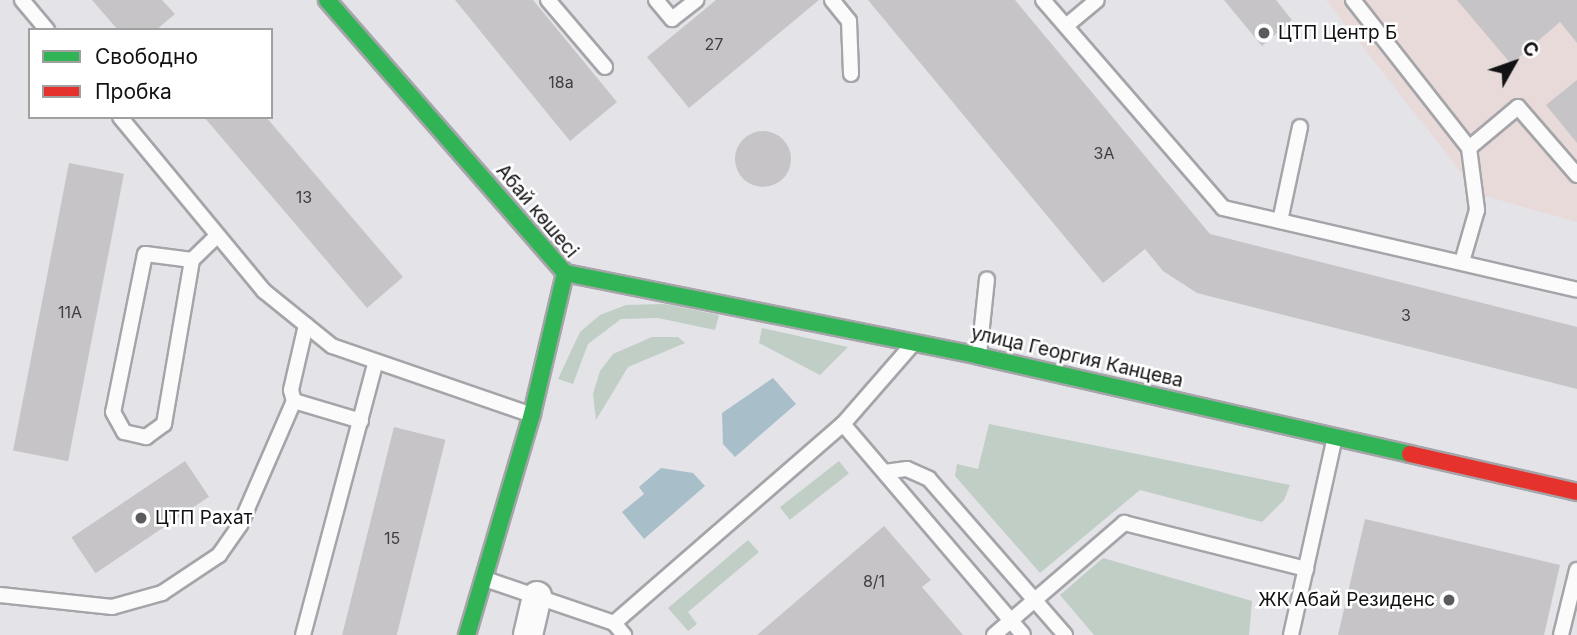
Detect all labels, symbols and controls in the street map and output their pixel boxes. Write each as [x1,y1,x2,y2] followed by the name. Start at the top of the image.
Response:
[1278,22,1397,44] place label: ЦТП Центр Б
[1256,25,1272,41] marker: ЦТП Центр Б
[28,28,273,119] legend
[1479,28,1549,98] north arrow
[705,34,723,54] house number: 27
[1517,36,1544,62] text: С
[95,44,198,69] text: Свободно
[548,72,574,92] house number: 18а
[95,79,172,104] text: Пробка
[1094,143,1114,163] house number: 3А
[491,160,583,262] street label: Абай көшесі
[296,187,312,207] house number: 13
[58,302,82,322] house number: 11А
[1401,305,1411,325] house number: 3
[969,321,1185,393] street label: улица Георгия Канцева
[155,507,252,529] place label: ЦТП Рахат
[133,510,149,526] marker: ЦТП Рахат
[384,528,400,548] house number: 15
[863,571,885,591] house number: 8/1
[1258,589,1435,611] place label: ЖК Абай Резиденс
[1441,592,1457,608] marker: ЖК Абай Резиденс

